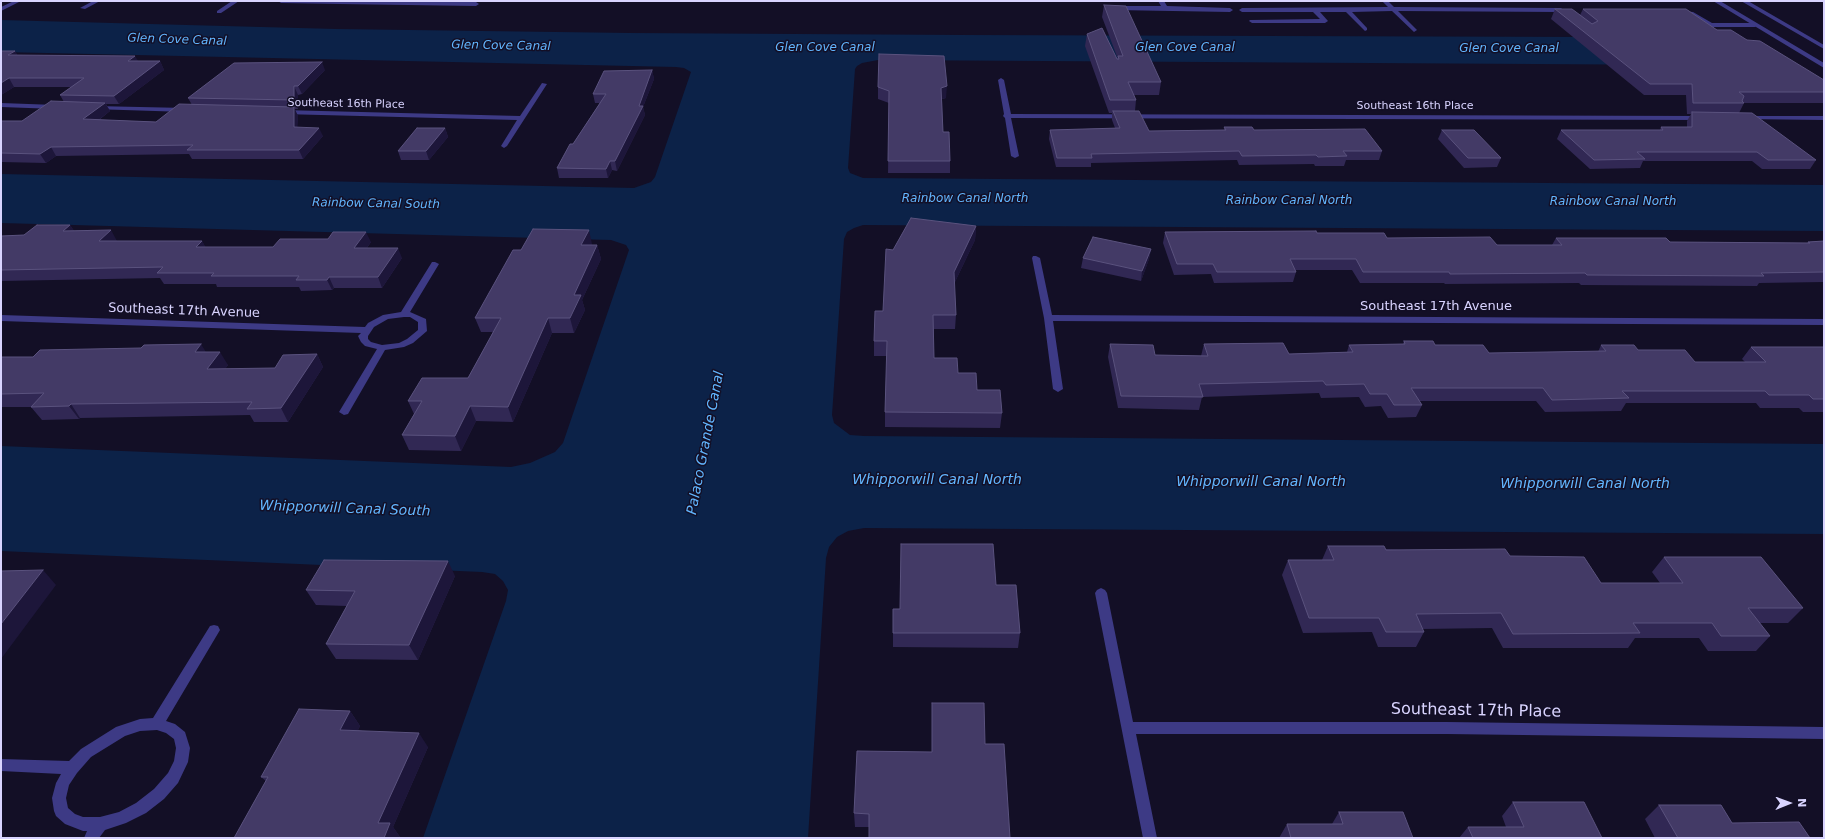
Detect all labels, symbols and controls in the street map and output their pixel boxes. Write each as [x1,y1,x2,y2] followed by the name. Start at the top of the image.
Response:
[127,31,227,49] water label: Glen Cove Canal
[451,38,551,54] water label: Glen Cove Canal
[775,41,875,55] water label: Glen Cove Canal
[1135,41,1235,55] water label: Glen Cove Canal
[1459,42,1559,56] water label: Glen Cove Canal
[287,96,405,112] street label: Southeast 16th Place
[1356,99,1474,113] street label: Southeast 16th Place
[902,192,1028,206] water label: Rainbow Canal North
[1226,194,1352,208] water label: Rainbow Canal North
[1550,195,1676,209] water label: Rainbow Canal North
[312,196,440,212] water label: Rainbow Canal South
[1360,299,1512,315] street label: Southeast 17th Avenue
[108,301,260,321] street label: Southeast 17th Avenue
[684,370,728,516] water label: Palaco Grande Canal
[852,472,1022,488] water label: Whipporwill Canal North
[1176,474,1346,490] water label: Whipporwill Canal North
[1500,476,1670,492] water label: Whipporwill Canal North
[259,498,431,520] water label: Whipporwill Canal South
[1391,700,1561,722] street label: Southeast 17th Place
[1769,783,1809,823] north arrow
[1795,798,1808,808] text: N

